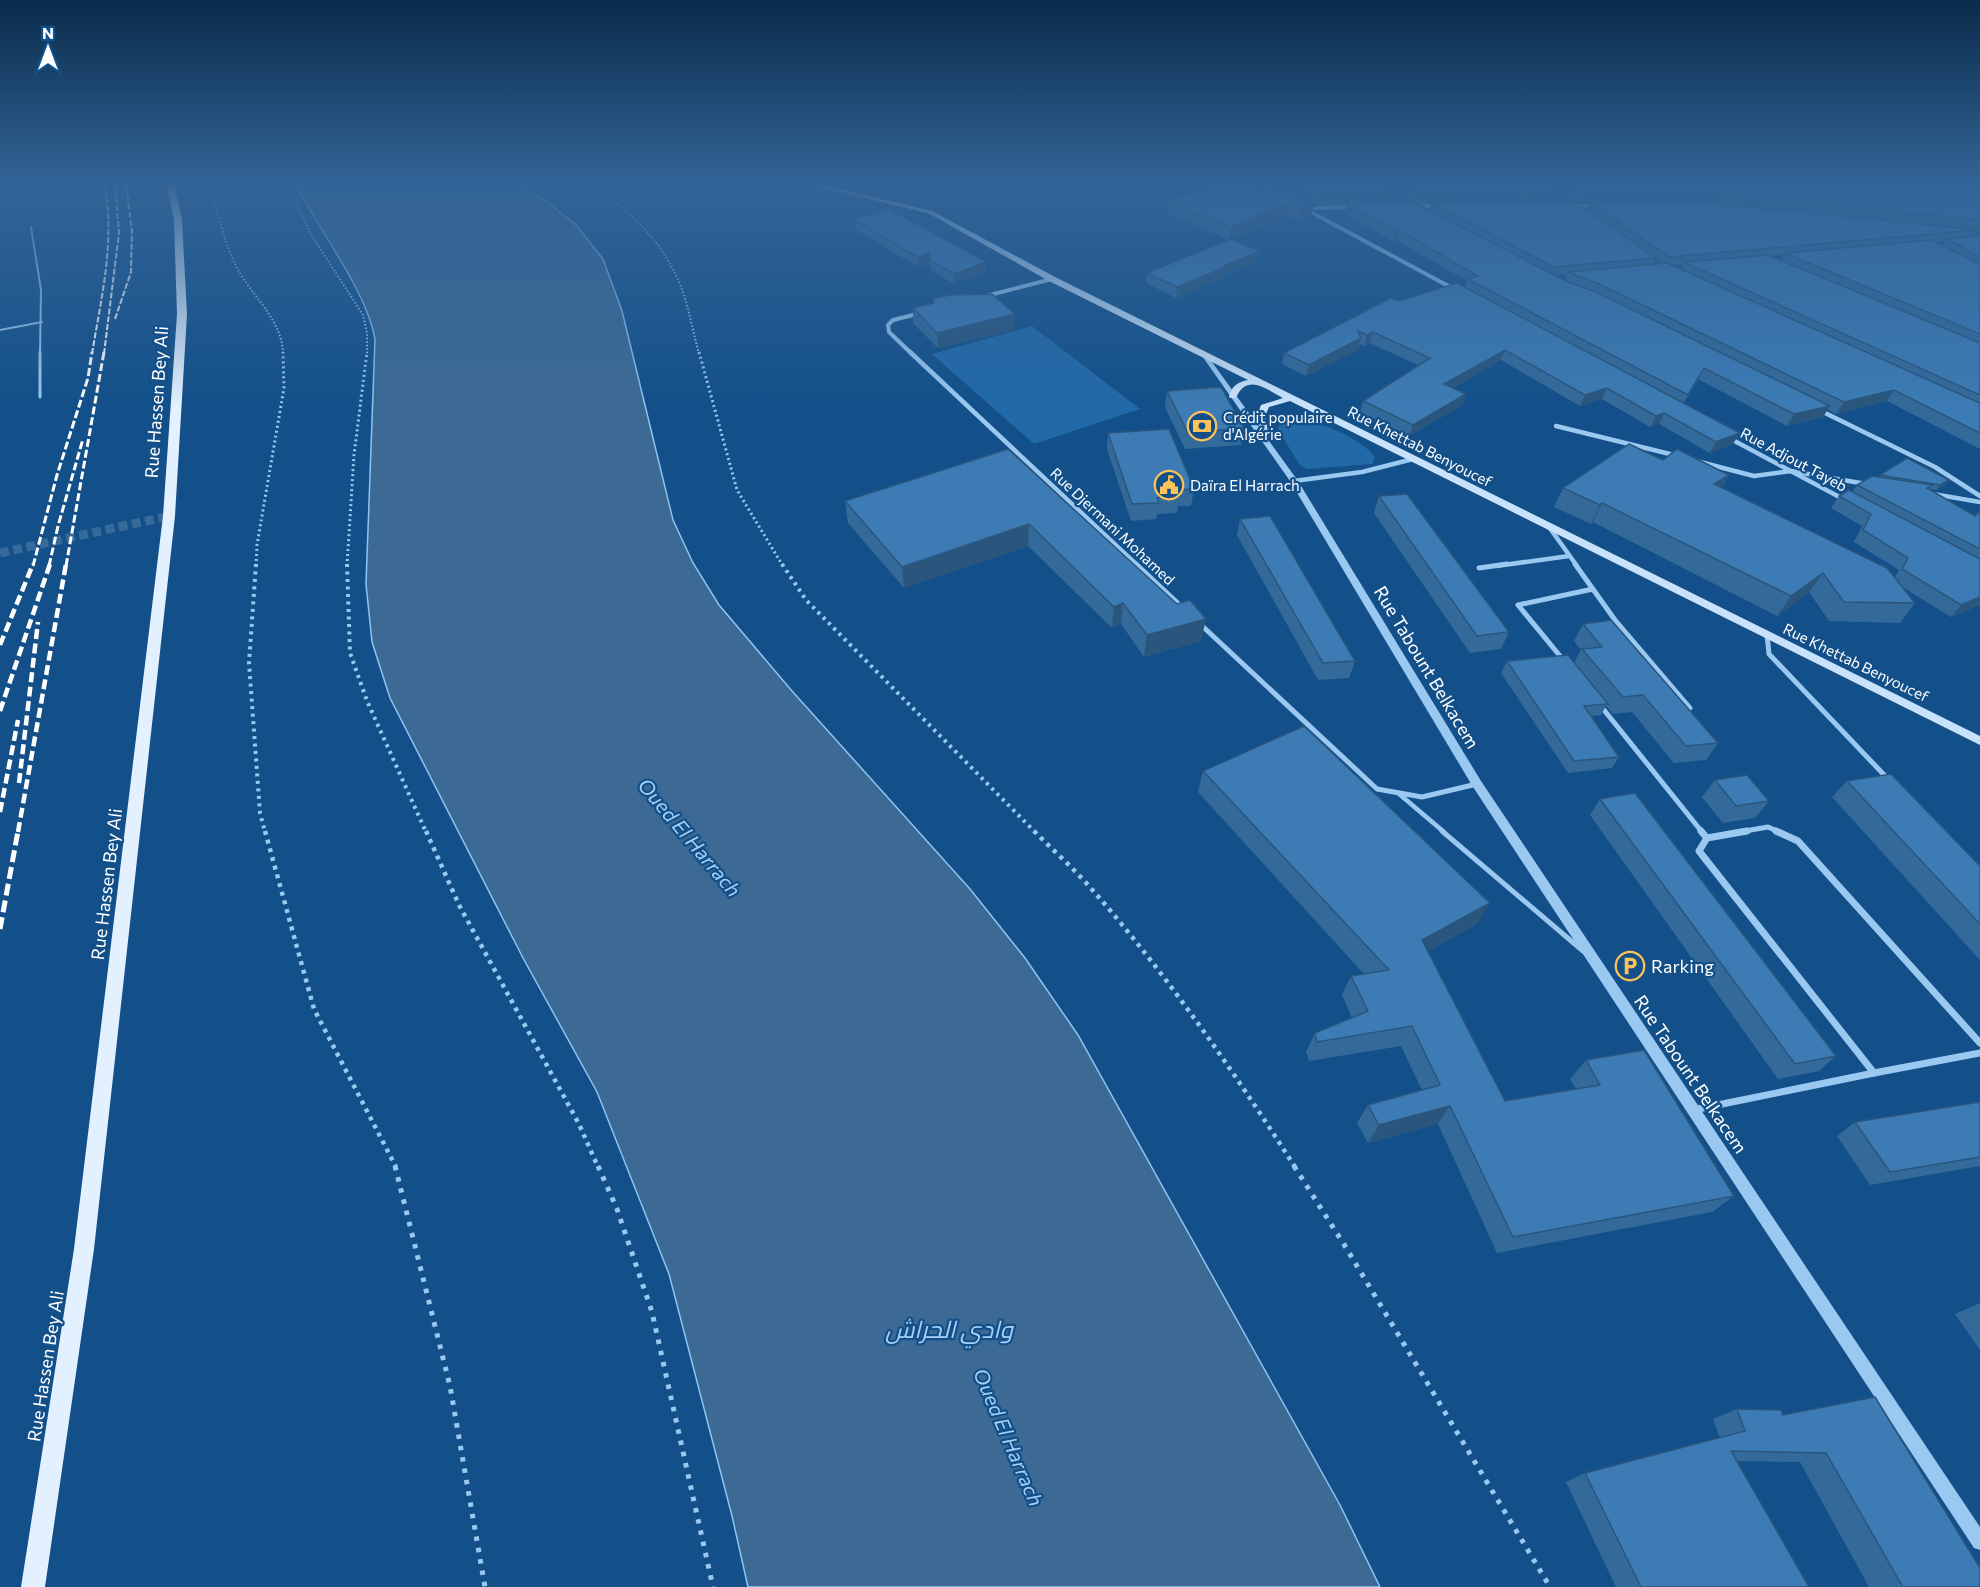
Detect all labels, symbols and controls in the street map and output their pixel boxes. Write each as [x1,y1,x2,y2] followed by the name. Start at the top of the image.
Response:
[18,18,78,78] north arrow
[42,23,54,42] text: N
[140,325,172,479] street label: Rue Hassen Bey Ali
[1345,402,1495,490] street label: Rue Khettab Benyoucef
[1223,408,1333,443] place label: Crédit populaire d'Algérie
[1186,410,1218,442] bank icon: Crédit populaire d'Algérie
[1738,423,1851,495] street label: Rue Adjout Tayeb
[1047,464,1179,588] street label: Rue Djermani Mohamed
[1153,469,1185,501] public building icon: Daïra El Harrach
[1190,476,1300,494] place label: Daïra El Harrach
[1370,582,1484,752] street label: Rue Tabount Belkacem
[1780,619,1932,705] street label: Rue Khettab Benyoucef
[633,773,747,901] water label: Oued El Harrach
[86,807,126,961] street label: Rue Hassen Bey Ali
[1614,950,1646,982] parking icon: Rarking
[1651,955,1714,977] place label: Rarking
[1630,991,1752,1157] street label: Rue Tabount Belkacem
[22,1289,68,1443] street label: Rue Hassen Bey Ali
[885,1314,1015,1349] water label: وادي الحراش
[969,1365,1049,1509] water label: Oued El Harrach

